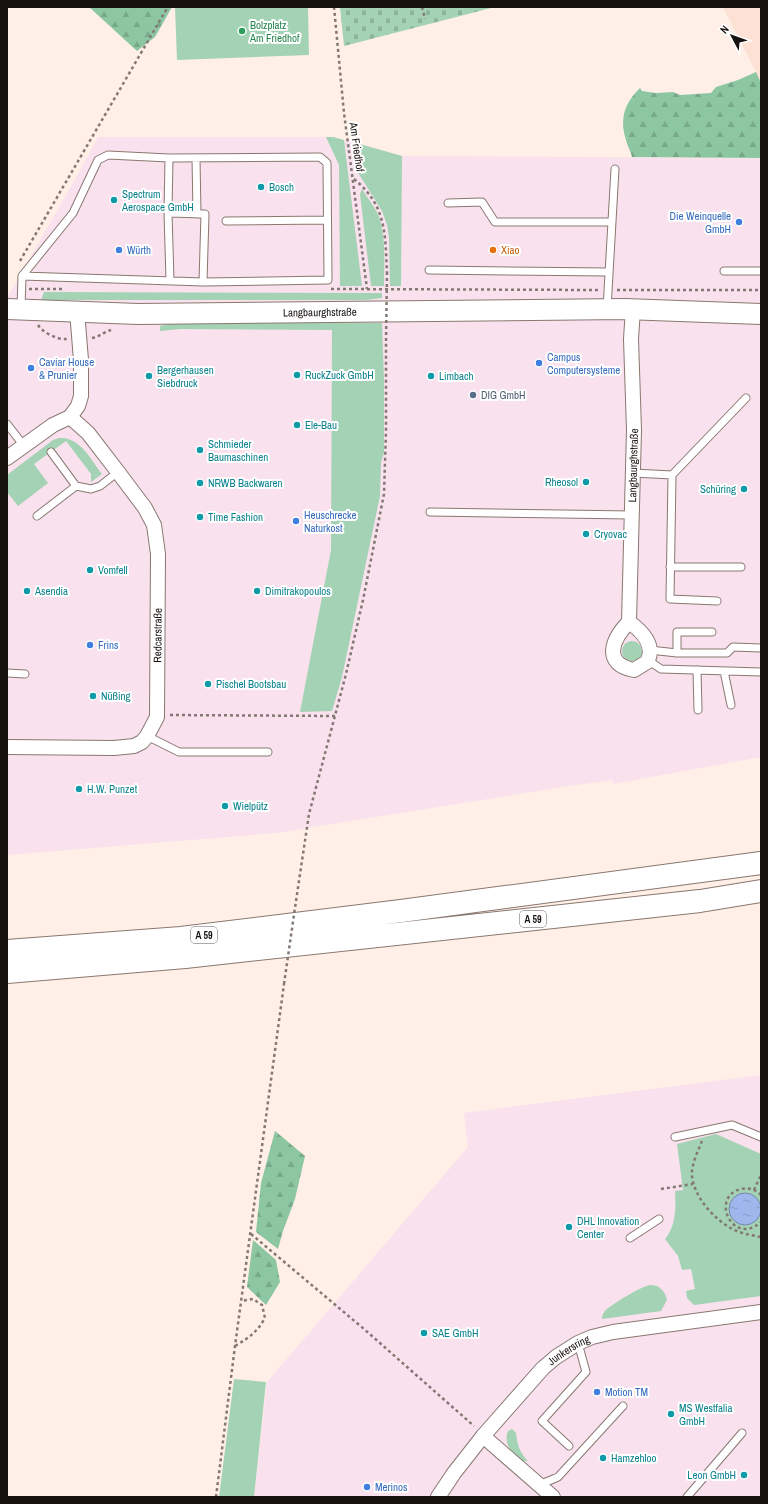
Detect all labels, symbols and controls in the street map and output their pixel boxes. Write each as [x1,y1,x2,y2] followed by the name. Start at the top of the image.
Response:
[712,16,752,56] north arrow
[249,18,300,45] place label: Bolzplatz Am Friedhof
[717,22,732,36] text: N
[237,26,247,36] marker: Bolzplatz Am Friedhof
[346,120,367,173] street label: Am Friedhof
[269,180,294,194] place label: Bosch
[256,182,266,192] marker: Bosch
[121,187,194,214] place label: Spectrum Aerospace GmbH
[109,195,119,205] marker: Spectrum Aerospace GmbH
[669,209,731,236] place label: Die Weinquelle GmbH
[734,217,744,227] marker: Die Weinquelle GmbH
[127,243,151,257] place label: Würth
[501,243,520,257] place label: Xiao
[114,245,124,255] marker: Würth
[488,245,498,255] marker: Xiao
[283,305,357,320] street label: Langbaurghstraße
[547,350,620,377] place label: Campus Computersysteme
[39,355,94,382] place label: Caviar House & Prunier
[534,358,544,368] marker: Campus Computersysteme
[26,363,36,373] marker: Caviar House & Prunier
[157,363,214,390] place label: Bergerhausen Siebdruck
[305,368,374,382] place label: RuckZuck GmbH
[439,369,474,383] place label: Limbach
[292,370,302,380] marker: RuckZuck GmbH
[144,371,154,381] marker: Bergerhausen Siebdruck
[426,371,436,381] marker: Limbach
[481,388,526,402] place label: DIG GmbH
[468,390,478,400] marker: DIG GmbH
[305,418,337,432] place label: Ele-Bau
[292,420,302,430] marker: Ele-Bau
[625,428,641,503] street label: Langbaurghstraße
[208,437,268,464] place label: Schmieder Baumaschinen
[195,445,205,455] marker: Schmieder Baumaschinen
[545,475,578,489] place label: Rheosol
[208,476,283,490] place label: NRWB Backwaren
[581,477,591,487] marker: Rheosol
[195,478,205,488] marker: NRWB Backwaren
[700,482,736,496] place label: Schüring
[739,484,749,494] marker: Schüring
[304,508,357,535] place label: Heuschrecke Naturkost
[208,510,263,524] place label: Time Fashion
[195,512,205,522] marker: Time Fashion
[291,516,301,526] marker: Heuschrecke Naturkost
[594,527,628,541] place label: Cryovac
[581,529,591,539] marker: Cryovac
[98,563,128,577] place label: Vomfell
[85,565,95,575] marker: Vomfell
[34,584,68,598] place label: Asendia
[265,584,331,598] place label: Dimitrakopoulos
[22,586,32,596] marker: Asendia
[252,586,262,596] marker: Dimitrakopoulos
[150,608,165,663] street label: Redcarstraße
[98,638,119,652] place label: Frins
[85,640,95,650] marker: Frins
[216,677,286,691] place label: Pischel Bootsbau
[203,679,213,689] marker: Pischel Bootsbau
[101,689,131,703] place label: Nüßing
[88,691,98,701] marker: Nüßing
[87,782,138,796] place label: H.W. Punzet
[74,784,84,794] marker: H.W. Punzet
[233,799,269,813] place label: Wielpütz
[220,801,230,811] marker: Wielpütz
[520,911,546,927] road number: A 59
[191,927,217,943] road number: A 59
[577,1214,639,1241] place label: DHL Innovation Center
[564,1222,574,1232] marker: DHL Innovation Center
[432,1326,479,1340] place label: SAE GmbH
[419,1328,429,1338] marker: SAE GmbH
[544,1332,592,1368] street label: Junkersring
[605,1385,648,1399] place label: Motion TM
[592,1387,602,1397] marker: Motion TM
[679,1401,732,1428] place label: MS Westfalia GmbH
[666,1409,676,1419] marker: MS Westfalia GmbH
[611,1451,657,1465] place label: Hamzehloo
[598,1453,608,1463] marker: Hamzehloo
[687,1468,736,1482] place label: Leon GmbH
[739,1470,749,1480] marker: Leon GmbH
[375,1480,408,1494] place label: Merinos
[362,1482,372,1492] marker: Merinos

